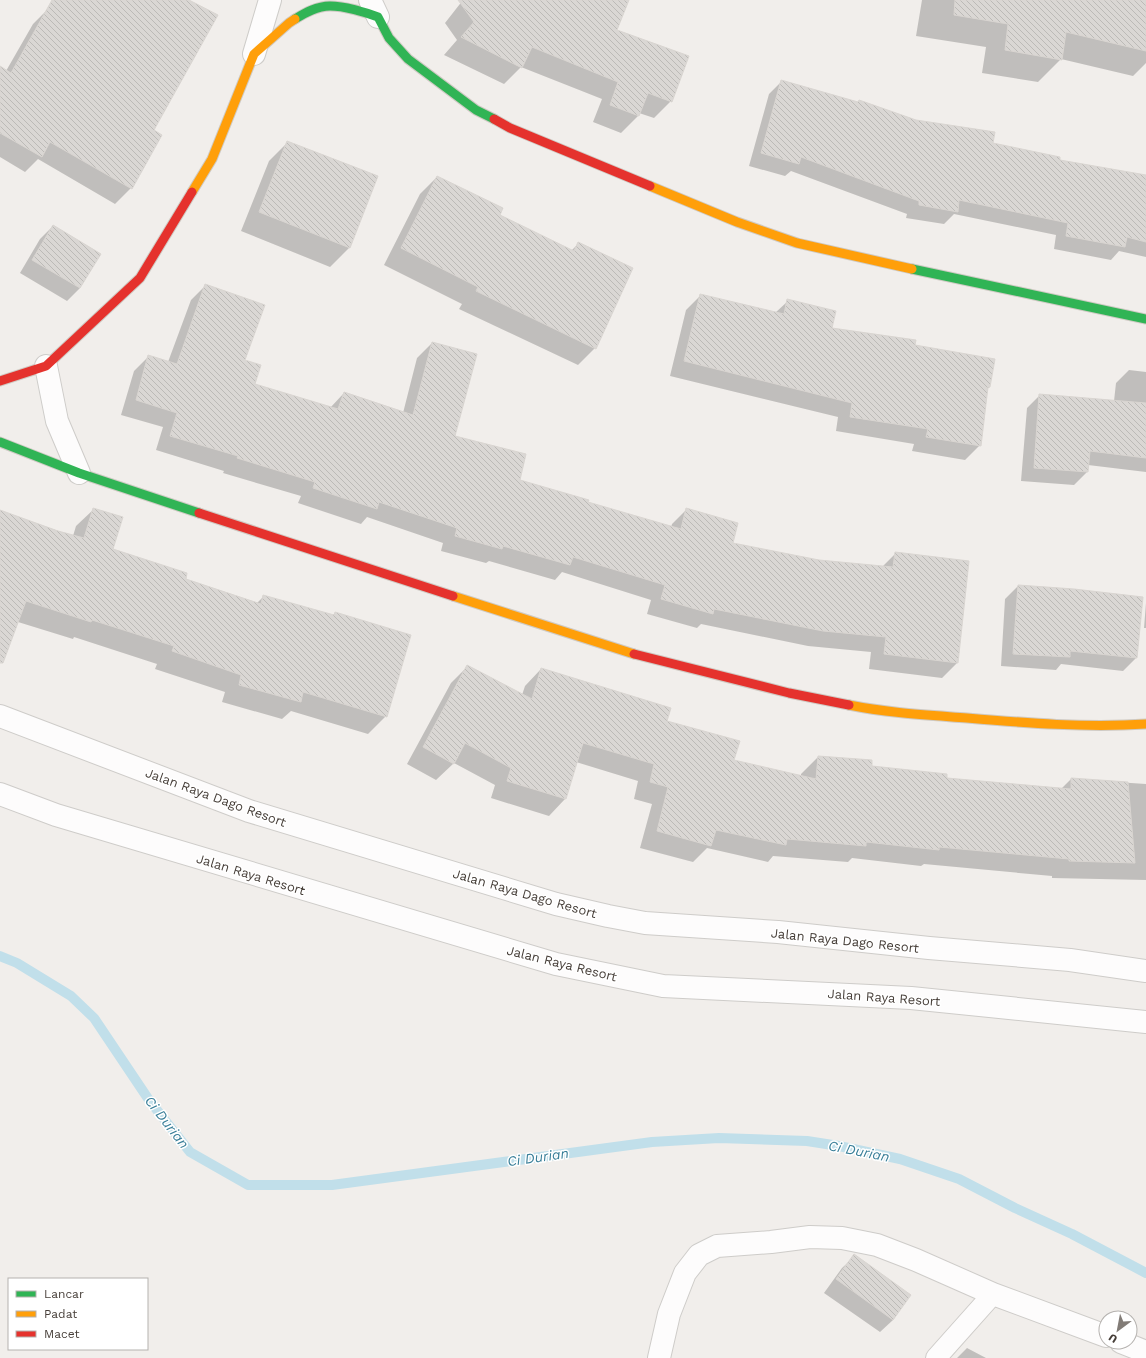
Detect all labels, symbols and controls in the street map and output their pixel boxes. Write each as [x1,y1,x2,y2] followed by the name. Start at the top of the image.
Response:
[143,765,289,830] street label: Jalan Raya Dago Resort
[195,851,308,898] street label: Jalan Raya Resort
[451,866,599,921] street label: Jalan Raya Dago Resort
[770,925,920,956] street label: Jalan Raya Dago Resort
[505,943,619,985] street label: Jalan Raya Resort
[827,986,941,1009] street label: Jalan Raya Resort
[142,1093,192,1151] water label: Ci Durian
[827,1137,891,1165] water label: Ci Durian
[506,1145,570,1169] water label: Ci Durian
[8,1278,148,1350] legend
[44,1287,84,1301] text: Lancar
[44,1307,77,1321] text: Padat
[1098,1310,1138,1350] north arrow
[44,1327,79,1341] text: Macet
[1106,1330,1120,1346] text: U

